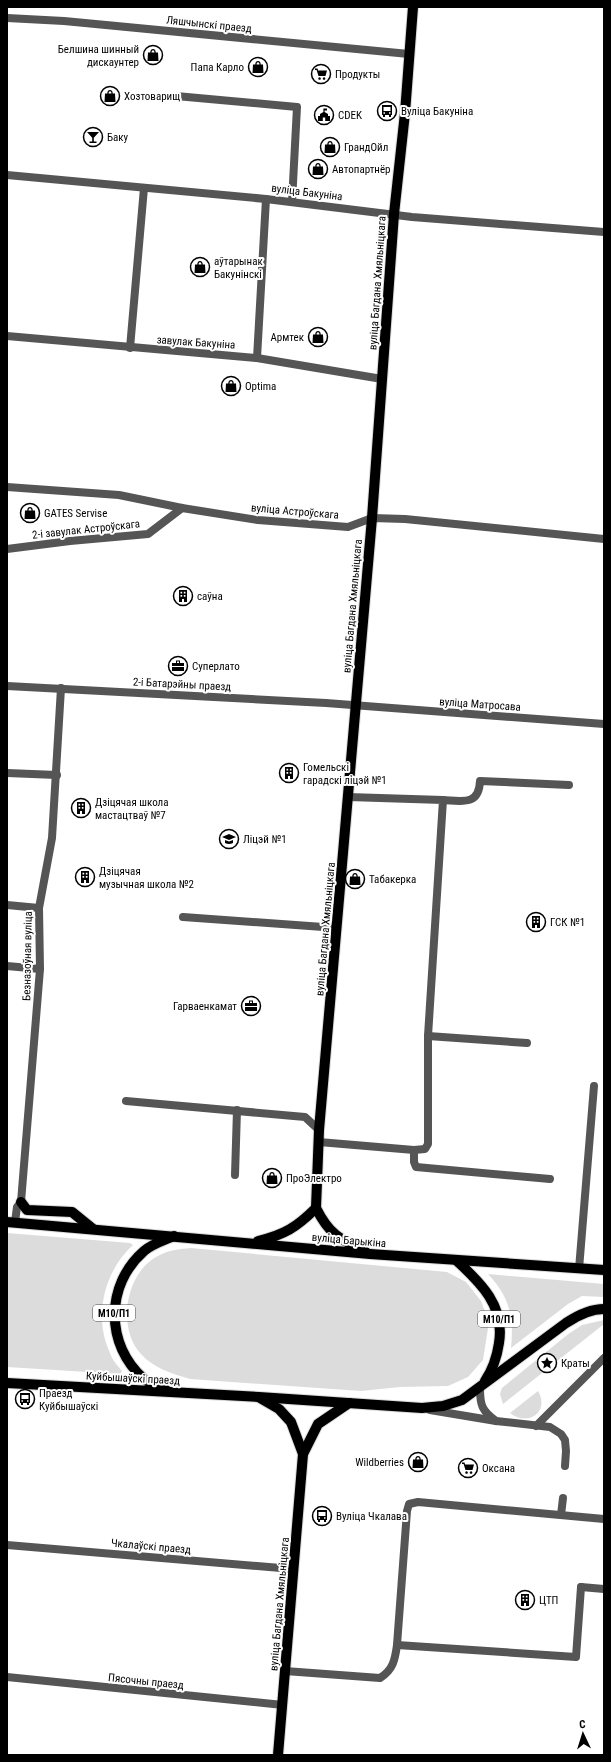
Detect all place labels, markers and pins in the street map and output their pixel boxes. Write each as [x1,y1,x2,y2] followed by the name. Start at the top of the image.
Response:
[58,43,139,69] place label: Белшина шинный дискаунтер
[142,44,164,66] shop icon: Белшина шинный дискаунтер
[247,56,269,78] shop icon: Папа Карло
[191,61,244,74] place label: Папа Карло
[310,63,332,85] supermarket icon: Продукты
[335,68,380,81] place label: Продукты
[99,85,121,107] shop icon: Хозтоварищ
[124,90,180,103] place label: Хозтоварищ
[376,100,398,122] bus stop icon: Вуліца Бакуніна
[313,104,335,126] public building icon: CDEK
[401,105,473,118] place label: Вуліца Бакуніна
[338,109,362,122] place label: CDEK
[82,126,104,148] bar icon: Баку
[107,131,129,144] place label: Баку
[319,136,341,158] shop icon: ГрандОйл
[344,141,388,154] place label: ГрандОйл
[307,158,329,180] shop icon: Автопартнёр
[332,163,391,176] place label: Автопартнёр
[214,255,263,281] place label: аўтарынак Бакунінскі
[189,256,211,278] shop icon: аўтарынак Бакунінскі
[307,326,329,348] shop icon: Армтек
[270,331,305,344] place label: Армтек
[220,375,242,397] shop icon: Optima
[245,380,276,393] place label: Optima
[19,502,41,524] shop icon: GATES Servise
[44,507,107,520] place label: GATES Servise
[172,585,194,607] building icon: саўна
[197,590,223,603] place label: саўна
[167,655,189,677] office icon: Суперлато
[192,660,240,673] place label: Суперлато
[303,761,387,787] place label: Гомельскі гарадскі ліцэй №1
[278,762,300,784] building icon: Гомельскі гарадскі ліцэй №1
[95,796,168,822] place label: Дзіцячая школа мастацтваў №7
[70,797,92,819] building icon: Дзіцячая школа мастацтваў №7
[218,828,240,850] school or university icon: Ліцэй №1
[243,833,287,846] place label: Ліцэй №1
[99,865,194,891] place label: Дзіцячая музычная школа №2
[74,866,96,888] building icon: Дзіцячая музычная школа №2
[344,868,366,890] shop icon: Табакерка
[369,873,416,886] place label: Табакерка
[525,911,547,933] building icon: ГСК №1
[550,916,585,929] place label: ГСК №1
[240,995,262,1017] office icon: Гарваенкамат
[173,1000,237,1013] place label: Гарваенкамат
[261,1167,283,1189] shop icon: ПроЭлектро
[286,1172,342,1185] place label: ПроЭлектро
[536,1352,558,1374] place icon: Краты
[561,1357,590,1370] place label: Краты
[39,1387,98,1413] place label: Праезд Куйбышаўскі
[14,1388,36,1410] bus stop icon: Праезд Куйбышаўскі
[407,1451,429,1473] shop icon: Wildberries
[355,1456,404,1469] place label: Wildberries
[457,1457,479,1479] supermarket icon: Оксана
[482,1462,515,1475] place label: Оксана
[311,1505,333,1527] bus stop icon: Вуліца Чкалава
[336,1510,407,1523] place label: Вуліца Чкалава
[514,1589,536,1611] building icon: ЦТП
[539,1594,558,1607] place label: ЦТП

